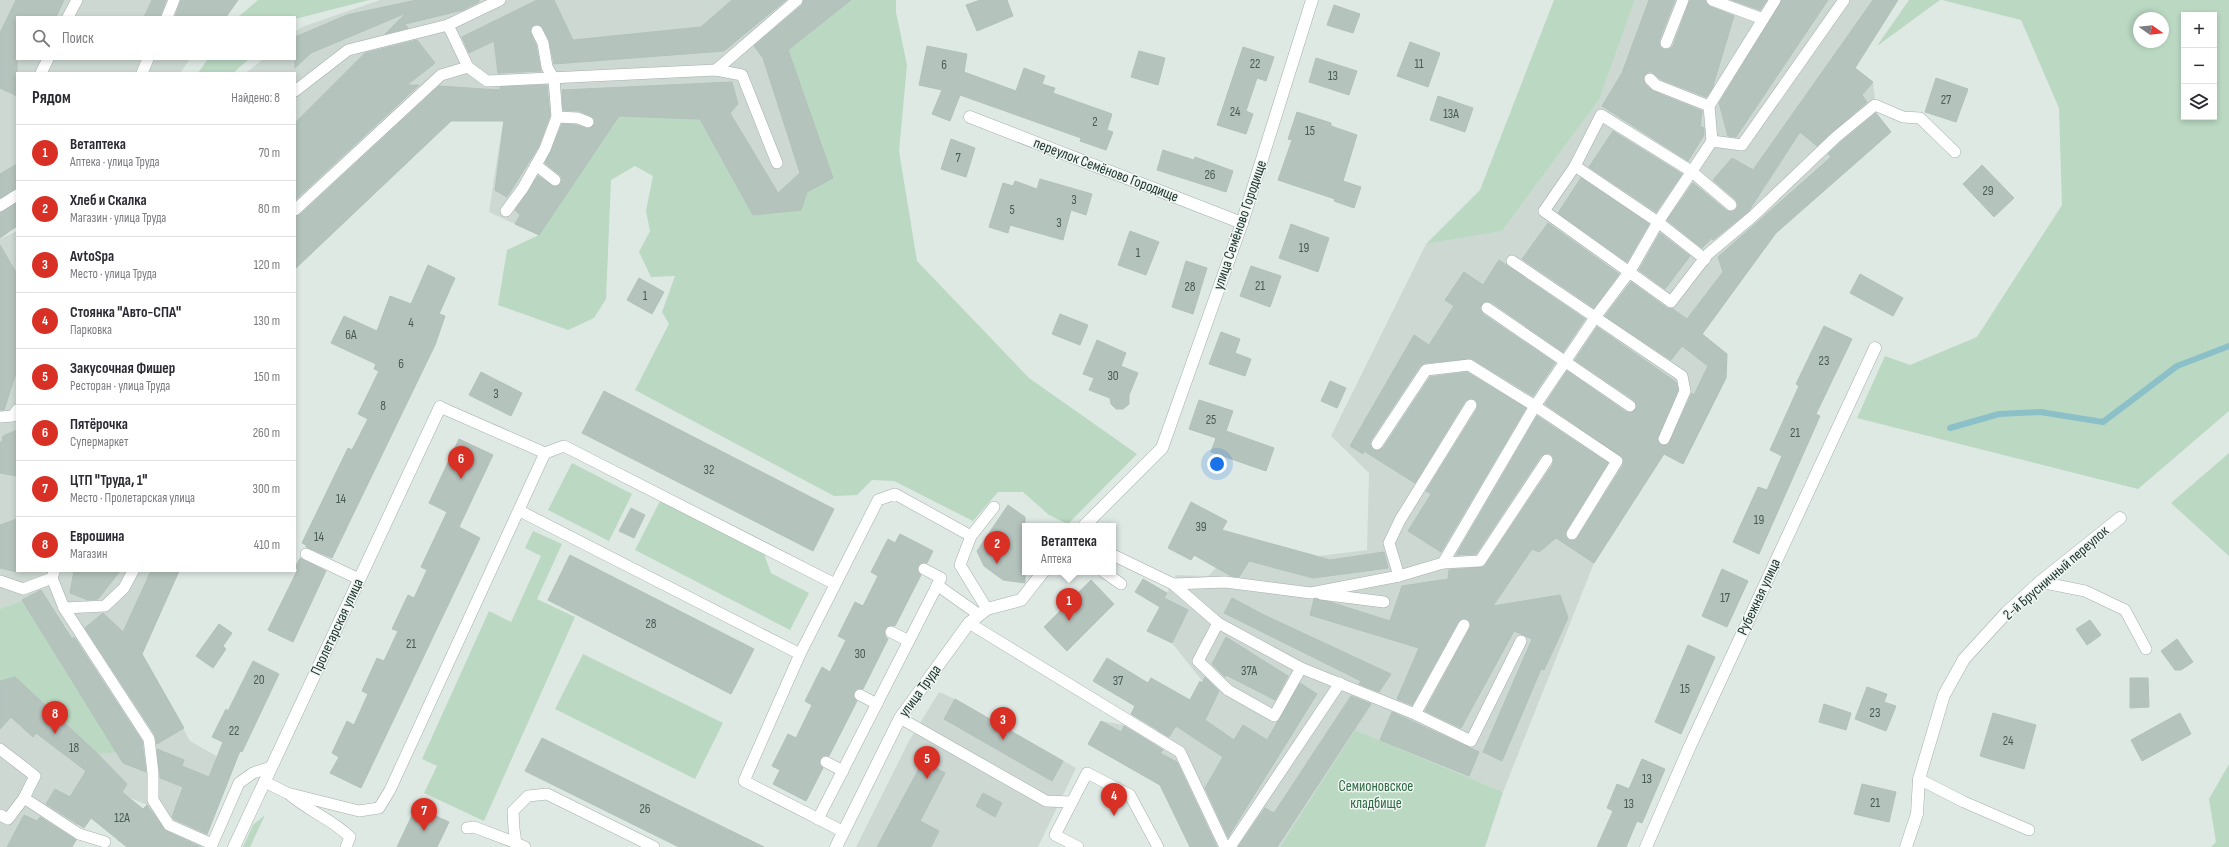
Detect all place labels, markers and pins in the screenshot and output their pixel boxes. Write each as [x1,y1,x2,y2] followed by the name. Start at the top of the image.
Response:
[448,446,474,479] pin: 6
[984,531,1010,564] pin: 2
[1056,588,1082,621] pin: 1
[42,701,68,734] pin: 8
[990,707,1016,740] pin: 3
[914,746,940,779] pin: 5
[1101,783,1127,816] pin: 4
[411,798,437,831] pin: 7

